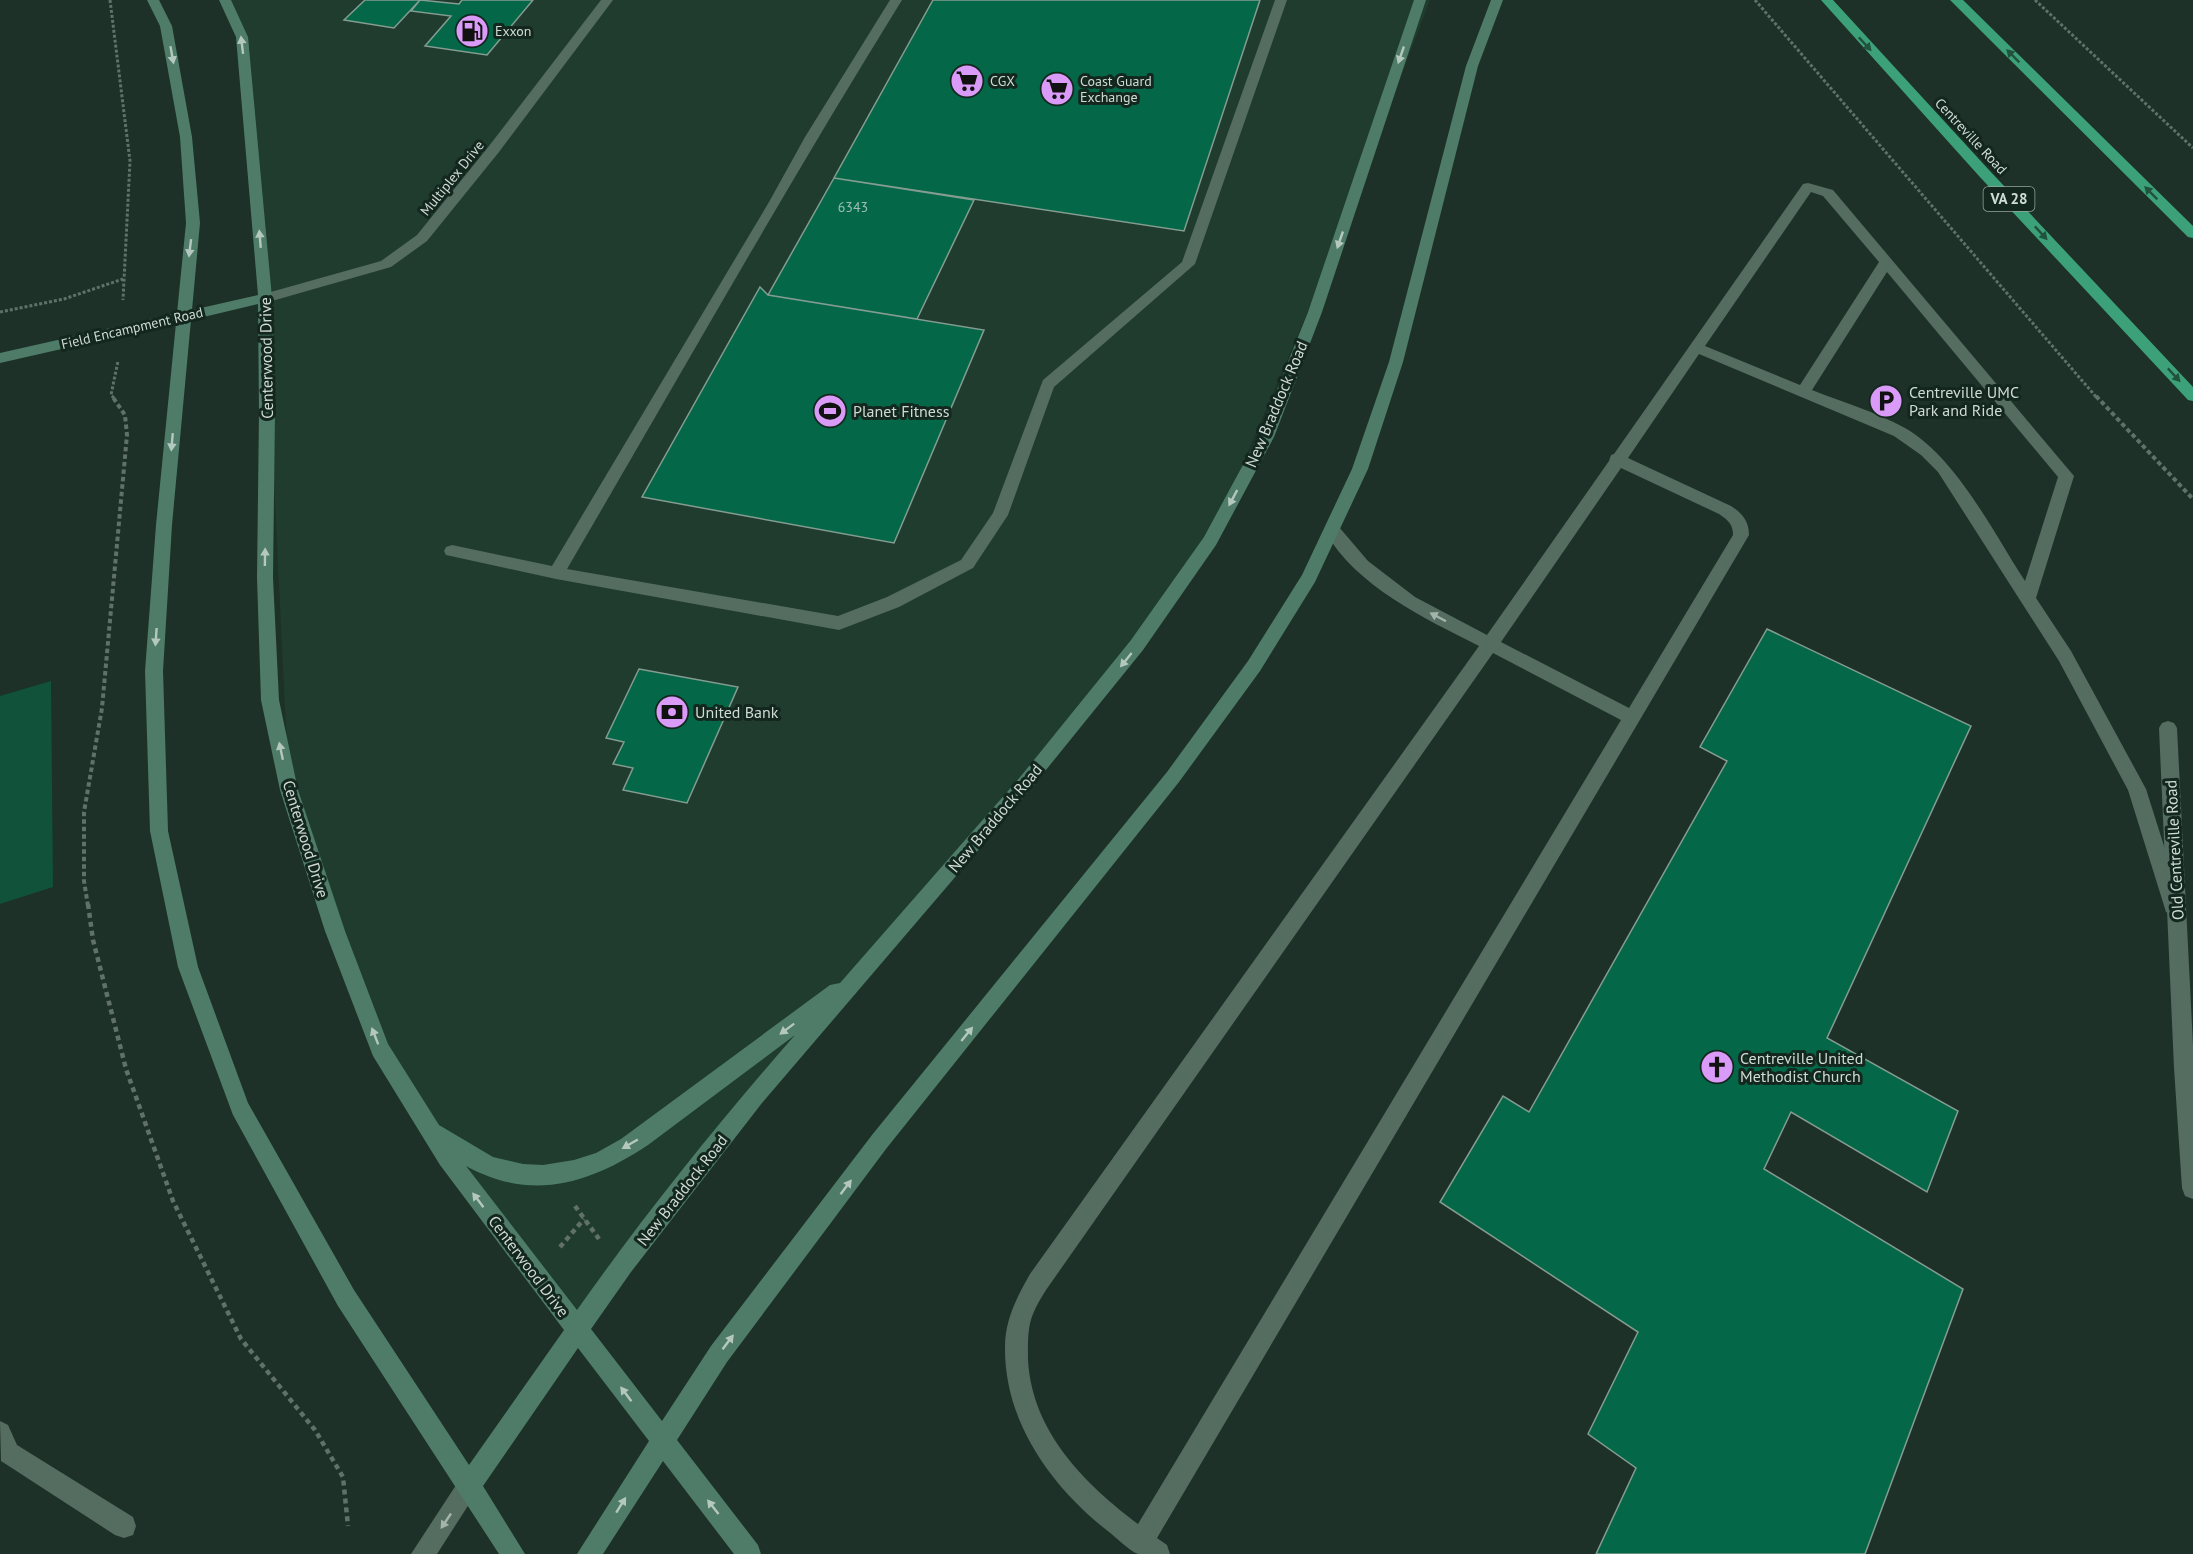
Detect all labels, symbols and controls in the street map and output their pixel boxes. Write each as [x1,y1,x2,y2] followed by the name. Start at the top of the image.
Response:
[454,13,490,49] fuel station icon: Exxon
[495,22,532,40] place label: Exxon
[237,36,247,55] one-way arrow
[1858,36,1871,51] one-way arrow
[167,46,176,65] one-way arrow
[1396,46,1405,64] one-way arrow
[2005,49,2020,63] one-way arrow
[949,63,985,99] supermarket icon: CGX
[1039,71,1075,107] supermarket icon: Coast Guard Exchange
[990,72,1015,90] place label: CGX
[1080,72,1152,106] place label: Coast Guard Exchange
[1931,94,2011,178] street label: Centreville Road
[416,137,488,219] street label: Multiplex Drive
[2144,186,2159,200] one-way arrow
[1984,187,2034,211] road number: VA 28
[838,198,868,216] house number: 6343
[2033,226,2047,240] one-way arrow
[255,230,265,249] one-way arrow
[1335,231,1344,249] one-way arrow
[185,239,195,258] one-way arrow
[255,297,277,419] street label: Centerwood Drive
[59,303,205,353] street label: Field Encampment Road
[1240,338,1312,470] street label: New Braddock Road
[2167,368,2181,383] one-way arrow
[1909,382,2019,420] place label: Centreville UMC Park and Ride
[1868,383,1904,419] parking icon: Centreville UMC Park and Ride
[812,393,848,429] sports icon: Planet Fitness
[853,401,950,421] place label: Planet Fitness
[167,433,176,452] one-way arrow
[1228,489,1238,506] one-way arrow
[260,548,270,567] one-way arrow
[1429,612,1446,622] one-way arrow
[152,627,161,646] one-way arrow
[1119,652,1132,668] one-way arrow
[654,694,690,730] bank icon: United Bank
[695,702,779,722] place label: United Bank
[276,741,285,760] one-way arrow
[944,760,1046,876] street label: New Braddock Road
[279,778,333,900] street label: Centerwood Drive
[2160,779,2188,921] street label: Old Centreville Road
[779,1023,795,1035] one-way arrow
[369,1026,379,1044] one-way arrow
[960,1026,973,1041] one-way arrow
[1740,1048,1863,1086] place label: Centreville United Methodist Church
[1699,1049,1735,1085] church icon: Centreville United Methodist Church
[632,1130,732,1250] street label: New Braddock Road
[622,1139,638,1150] one-way arrow
[839,1179,851,1194] one-way arrow
[472,1192,485,1208] one-way arrow
[484,1211,574,1321] street label: Centerwood Drive
[721,1334,733,1349] one-way arrow
[620,1386,632,1402] one-way arrow
[615,1496,626,1513] one-way arrow
[708,1500,720,1515] one-way arrow
[440,1512,451,1529] one-way arrow

